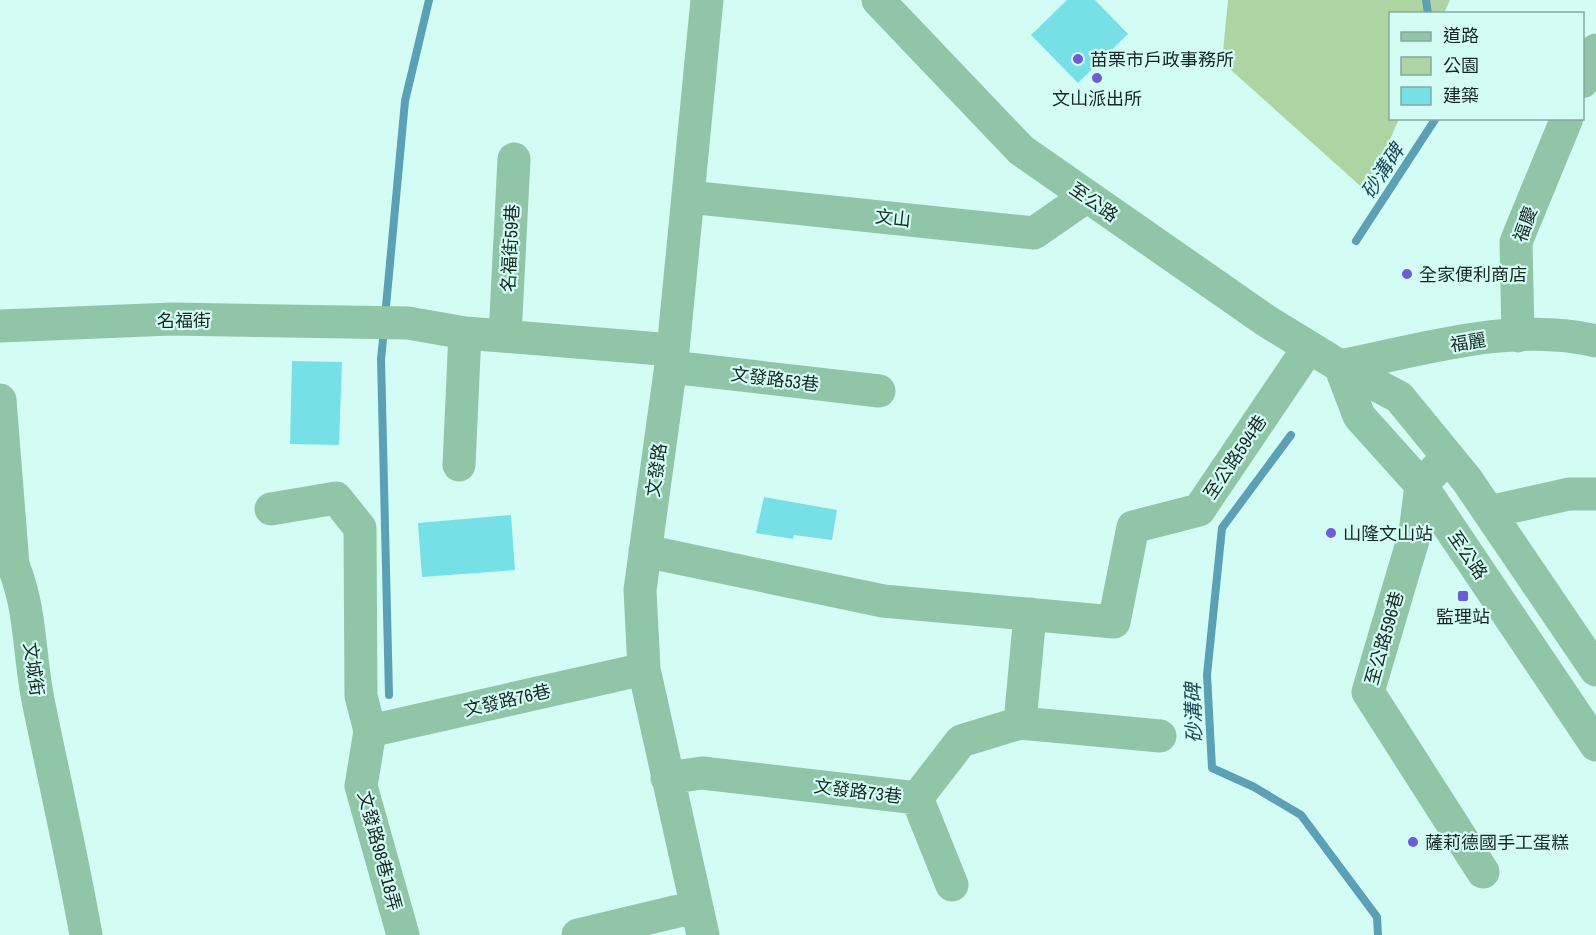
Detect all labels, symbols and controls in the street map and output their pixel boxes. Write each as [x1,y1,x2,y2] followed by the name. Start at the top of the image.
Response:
[1389,12,1584,120] legend
[1443,23,1479,48] text: 道路
[1090,47,1234,72] place label: 苗栗市戶政事務所
[1071,52,1085,66] marker: 苗栗市戶政事務所
[1443,53,1479,78] text: 公園
[1090,71,1104,85] marker: 文山派出所
[1443,83,1479,108] text: 建築
[1052,86,1142,111] place label: 文山派出所
[1354,136,1411,204] water label: 砂溝碑
[1065,176,1123,228] street label: 至公路
[495,203,525,293] street label: 名福街59巷
[1507,203,1543,245] street label: 福慶
[874,204,912,232] street label: 文山
[1419,262,1527,287] place label: 全家便利商店
[1400,267,1414,281] marker: 全家便利商店
[157,308,211,333] street label: 名福街
[1448,327,1488,357] street label: 福麗
[730,361,820,397] street label: 文發路53巷
[1198,410,1272,504] street label: 至公路594巷
[640,442,672,498] street label: 文發路
[1343,521,1433,546] place label: 山隆文山站
[1324,526,1338,540] marker: 山隆文山站
[1443,526,1493,584] street label: 至公路
[1359,588,1409,688] street label: 至公路596巷
[1456,589,1470,603] marker: 監理站
[1436,604,1490,629] place label: 監理站
[18,641,50,697] street label: 文城街
[461,678,553,722] street label: 文發路76巷
[1178,680,1208,743] water label: 砂溝碑
[813,773,903,809] street label: 文發路73巷
[352,788,408,914] street label: 文發路98巷18弄
[1425,830,1569,855] place label: 薩莉德國手工蛋糕
[1406,835,1420,849] marker: 薩莉德國手工蛋糕

